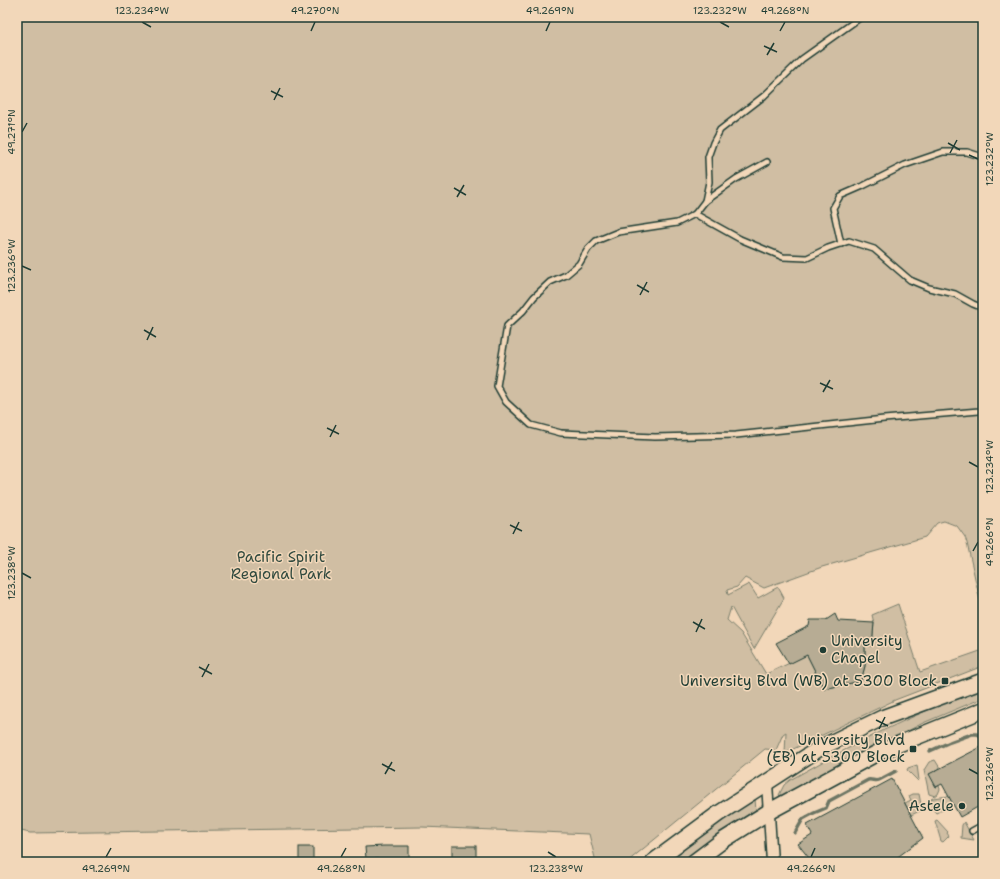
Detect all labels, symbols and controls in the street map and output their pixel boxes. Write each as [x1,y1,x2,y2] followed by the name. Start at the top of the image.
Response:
[115,4,169,17] text: 123.234°W
[291,4,339,17] text: 49.270°N
[526,4,574,17] text: 49.269°N
[693,4,747,17] text: 123.232°W
[761,4,809,17] text: 49.268°N
[5,109,18,155] text: 49.271°N
[983,132,996,186] text: 123.232°W
[5,238,18,293] text: 123.236°W
[983,440,996,494] text: 123.234°W
[983,518,996,566] text: 49.266°N
[5,545,18,600] text: 123.238°W
[231,547,331,584] park label: Pacific Spirit Regional Park
[831,631,903,668] place label: University Chapel
[818,645,828,655] marker: University Chapel
[680,671,937,691] place label: University Blvd (WB) at 5300 Block
[940,676,950,686] marker: University Blvd (WB) at 5300 Block
[766,730,905,767] place label: University Blvd (EB) at 5300 Block
[908,744,918,754] marker: University Blvd (EB) at 5300 Block
[983,746,996,801] text: 123.236°W
[909,796,954,816] place label: Astele
[957,801,967,811] marker: Astele
[82,862,130,875] text: 49.269°N
[317,862,365,875] text: 49.268°N
[529,862,584,875] text: 123.238°W
[787,862,835,875] text: 49.266°N

